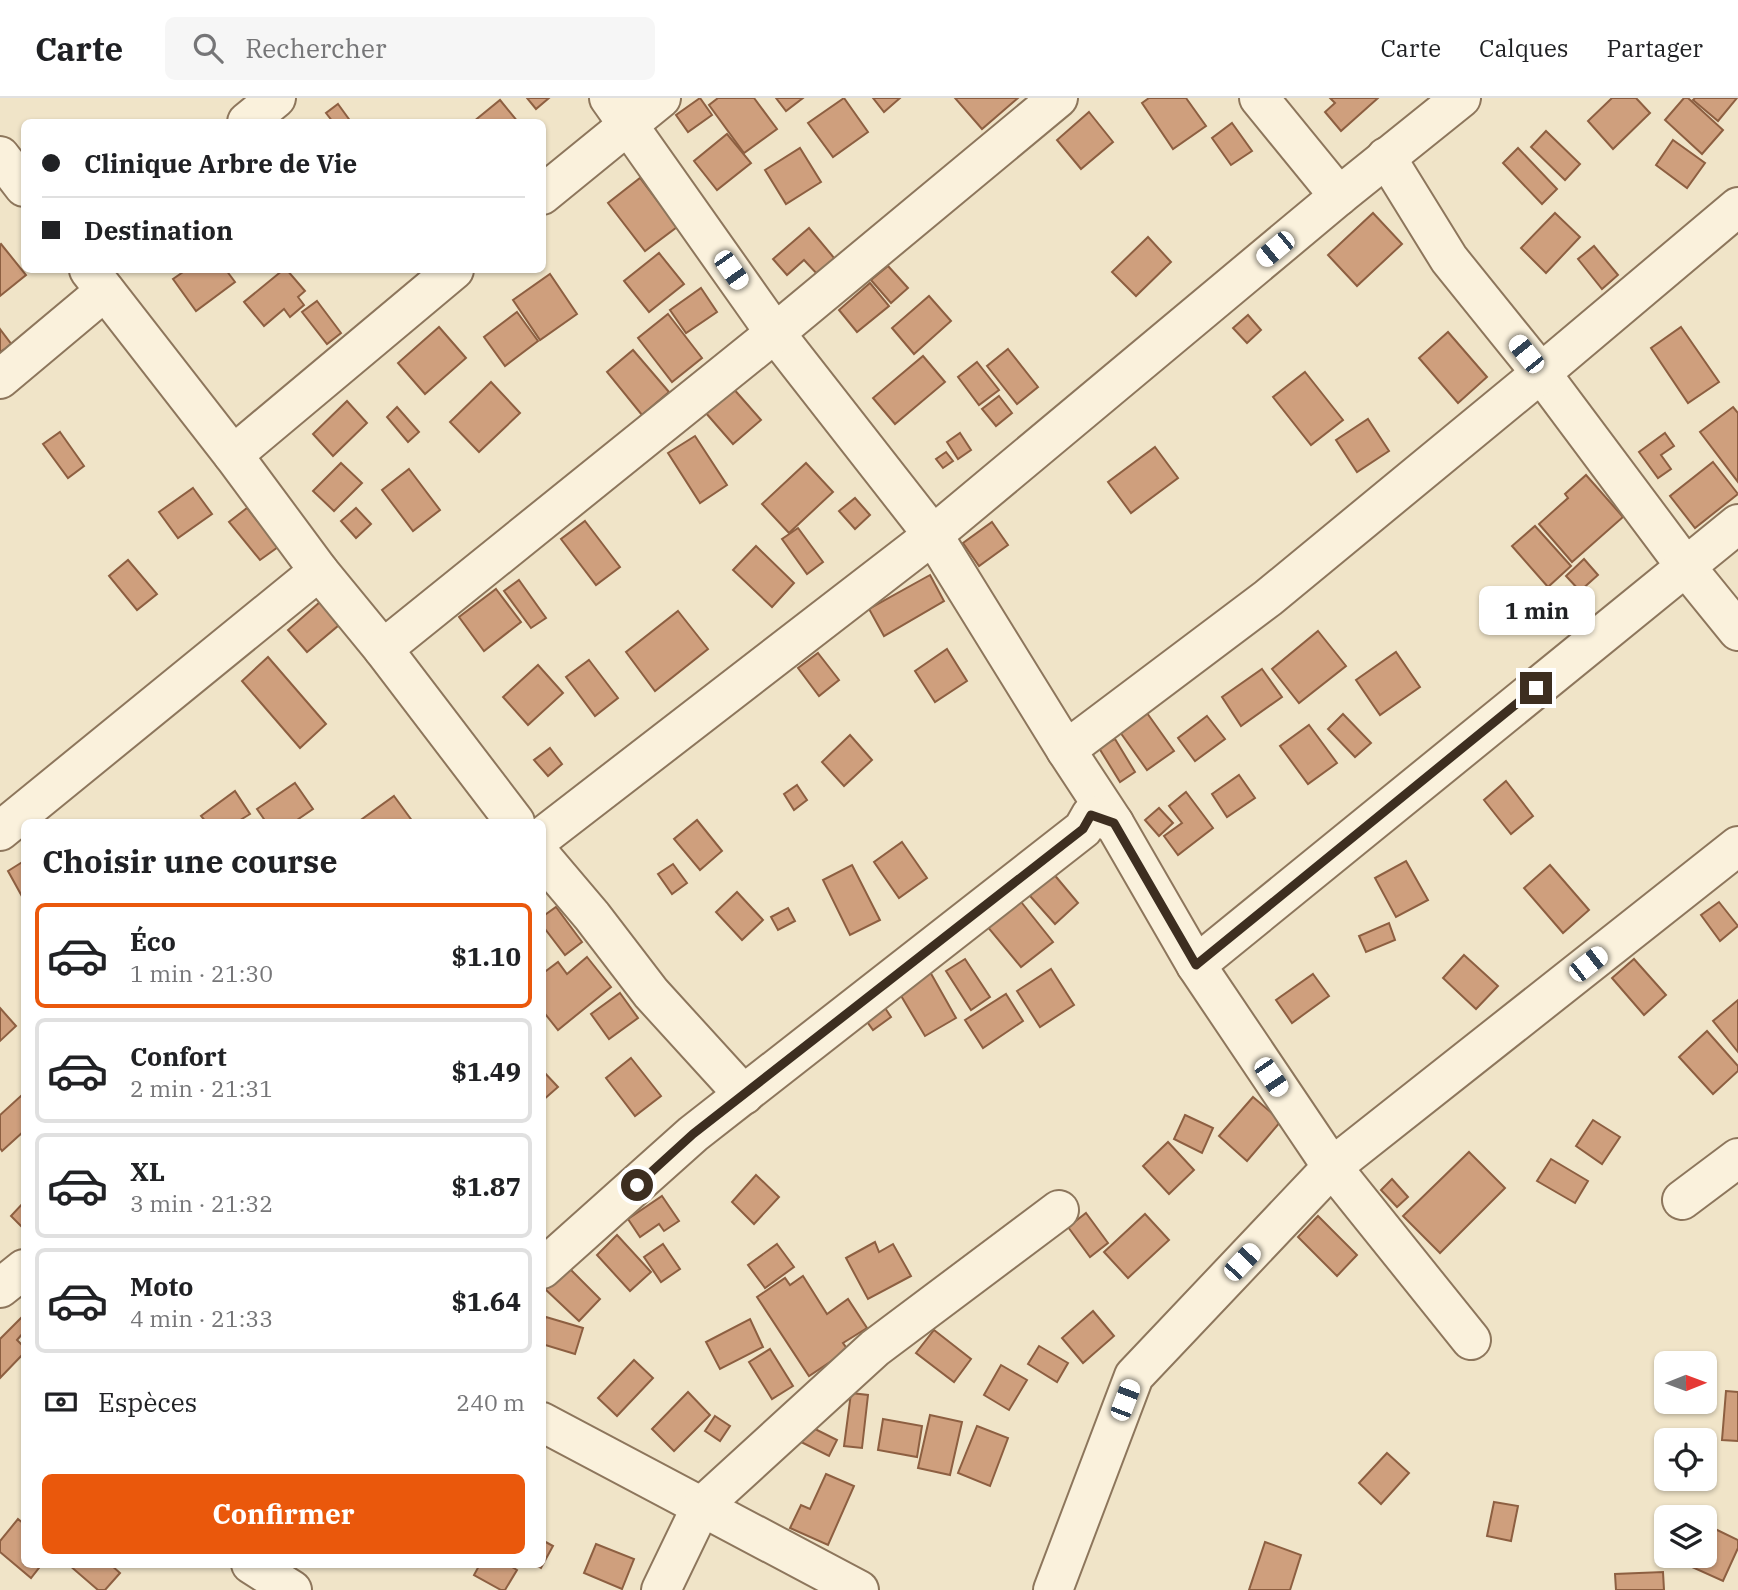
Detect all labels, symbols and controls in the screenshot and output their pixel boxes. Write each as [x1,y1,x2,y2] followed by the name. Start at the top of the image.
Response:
[165,17,655,80] search box
[35,27,123,70] text: Carte
[189,29,227,67] icon: search
[245,31,386,65] text: Rechercher
[1380,32,1441,64] text: Carte
[1479,32,1569,64] text: Calques
[1607,32,1703,64] text: Partager
[84,146,357,180] text: Clinique Arbre de Vie
[84,213,233,247] text: Destination
[1253,227,1298,271] car
[711,247,752,293] car
[1505,331,1548,377] car
[1478,587,1594,636] callout: 1 min
[1505,595,1569,625] text: 1 min
[1520,672,1552,704] route end
[42,840,338,882] text: Choisir une course
[46,924,109,987] icon: car
[130,924,176,958] text: Éco
[451,939,521,973] text: $1.10
[1565,943,1612,985] car
[130,958,273,988] text: 1 min · 21:30
[46,1039,109,1102] icon: car
[130,1039,227,1073] text: Confort
[451,1054,521,1088] text: $1.49
[1251,1054,1292,1100] car
[130,1073,273,1103] text: 2 min · 21:31
[46,1154,109,1217] icon: car
[130,1154,165,1188] text: XL
[451,1169,521,1203] text: $1.87
[621,1169,653,1201] route start
[130,1188,273,1218] text: 3 min · 21:32
[1220,1239,1265,1285] car
[46,1269,109,1332] icon: car
[130,1269,193,1303] text: Moto
[451,1284,521,1318] text: $1.64
[130,1303,273,1333] text: 4 min · 21:33
[1654,1351,1717,1414] north arrow
[1654,1351,1717,1568] map controls
[1108,1377,1143,1423] car
[42,1383,80,1421] icon: cash
[98,1385,197,1419] text: Espèces
[456,1387,525,1417] text: 240 m
[1654,1428,1717,1491] button: locate
[42,1474,525,1554] button: Confirmer
[1654,1505,1717,1568] button: layers

